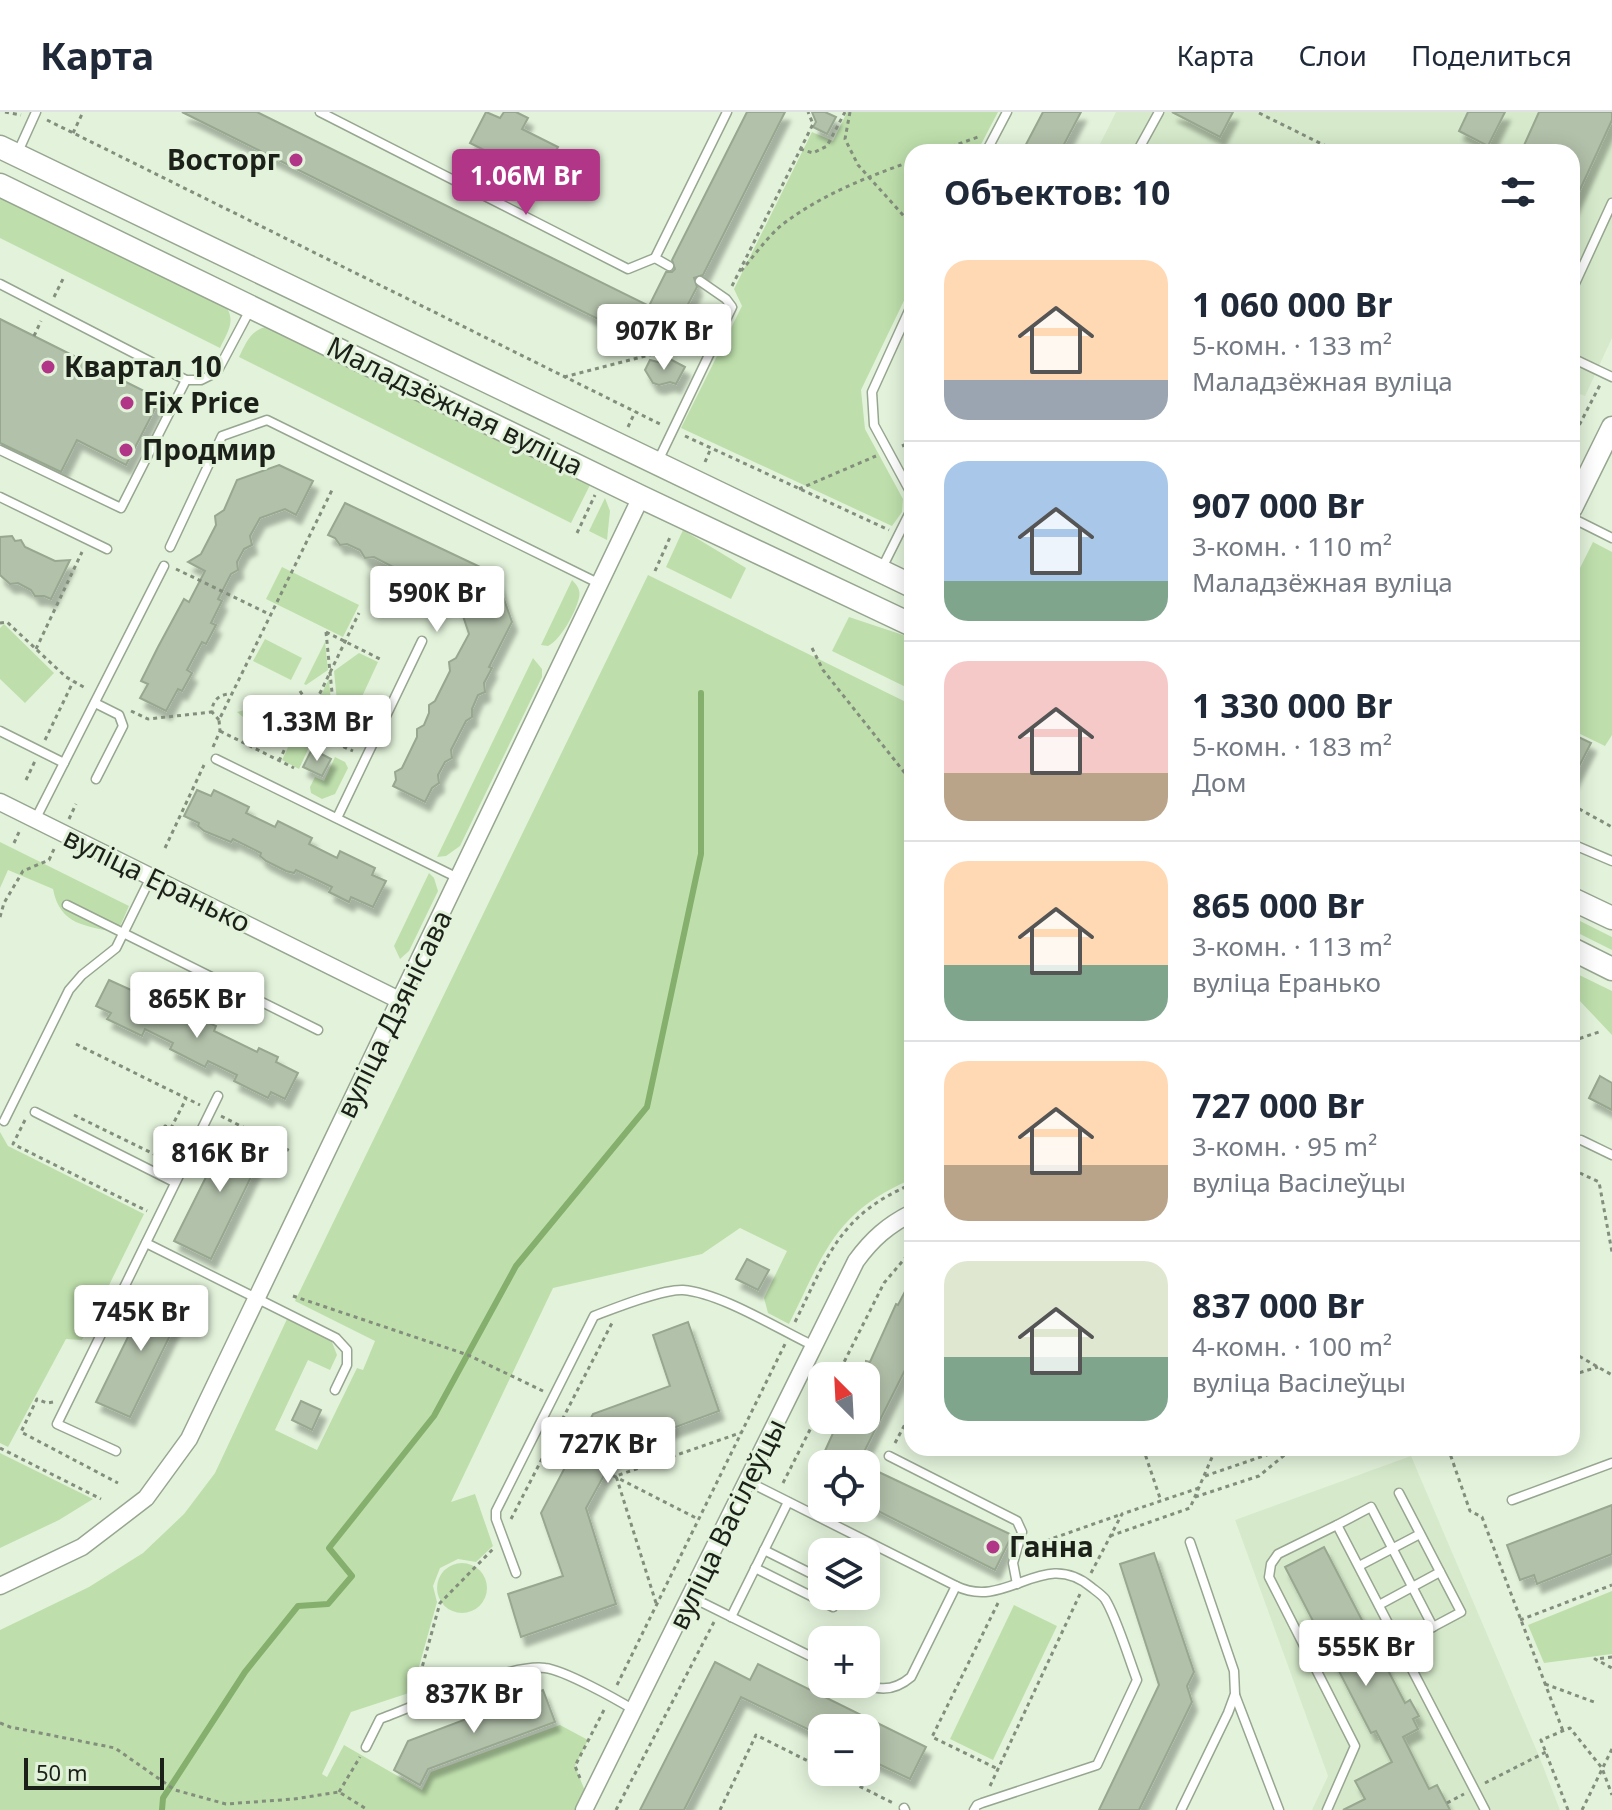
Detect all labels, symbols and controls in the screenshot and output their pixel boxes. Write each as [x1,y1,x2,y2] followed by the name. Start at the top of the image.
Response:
[40,29,154,81] text: Карта
[1176,36,1255,74] text: Карта
[1299,36,1367,74] text: Слои
[1411,36,1572,74] text: Поделиться
[167,140,280,178] place label: Восторг
[443,149,609,217] pin: 1.06M Br
[287,151,305,169] marker: Восторг
[470,157,582,193] text: 1.06M Br
[944,169,1170,215] text: Объектов: 10
[1496,170,1540,214] icon: filters
[1192,281,1392,327] text: 1 060 000 Br
[1008,292,1104,388] icon: home
[590,304,738,372] pin: 907K Br
[615,312,713,348] text: 907K Br
[321,327,590,484] street label: Маладзёжная вуліца
[1192,327,1392,363] text: 5-комн. · 133 m²
[64,347,222,385] place label: Квартал 10
[39,358,57,376] marker: Квартал 10
[1192,363,1453,399] text: Маладзёжная вуліца
[143,383,260,421] place label: Fix Price
[118,394,136,412] marker: Fix Price
[142,430,276,468] place label: Продмир
[117,441,135,459] marker: Продмир
[1192,482,1364,528] text: 907 000 Br
[1008,493,1104,589] icon: home
[1192,528,1392,564] text: 3-комн. · 110 m²
[1192,564,1453,600] text: Маладзёжная вуліца
[363,566,511,634] pin: 590K Br
[388,574,486,610] text: 590K Br
[1192,682,1392,728] text: 1 330 000 Br
[1008,693,1104,789] icon: home
[234,695,400,763] pin: 1.33M Br
[261,703,373,739] text: 1.33M Br
[1192,728,1392,764] text: 5-комн. · 183 m²
[1192,764,1246,800] text: Дом
[58,817,257,941] street label: вуліца Еранько
[1192,882,1364,928] text: 865 000 Br
[1008,893,1104,989] icon: home
[326,903,460,1124] street label: вуліца Дзянісава
[1192,928,1392,964] text: 3-комн. · 113 m²
[1192,964,1381,1000] text: вуліца Еранько
[123,972,271,1040] pin: 865K Br
[148,980,246,1016] text: 865K Br
[1192,1082,1364,1128] text: 727 000 Br
[1008,1093,1104,1189] icon: home
[146,1126,294,1194] pin: 816K Br
[1192,1128,1377,1164] text: 3-комн. · 95 m²
[171,1134,269,1170] text: 816K Br
[1192,1164,1406,1200] text: вуліца Васілеўцы
[1192,1282,1364,1328] text: 837 000 Br
[67,1285,215,1353] pin: 745K Br
[92,1293,190,1329] text: 745K Br
[1008,1293,1104,1389] icon: home
[1192,1328,1392,1364] text: 4-комн. · 100 m²
[808,1362,880,1434] north arrow
[808,1362,880,1786] map controls
[1192,1364,1406,1400] text: вуліца Васілеўцы
[659,1412,794,1635] street label: вуліца Васілеўцы
[534,1417,682,1485] pin: 727K Br
[559,1425,657,1461] text: 727K Br
[808,1450,880,1522] button: locate
[1009,1527,1094,1565] place label: Ганна
[808,1538,880,1610] button: layers
[984,1538,1002,1556] marker: Ганна
[1292,1620,1440,1688] pin: 555K Br
[808,1626,880,1698] button: +
[1317,1628,1415,1664] text: 555K Br
[400,1667,548,1735] pin: 837K Br
[425,1675,523,1711] text: 837K Br
[808,1714,880,1786] button: −
[24,1754,164,1790] scale bar
[36,1757,87,1787] text: 50 m

